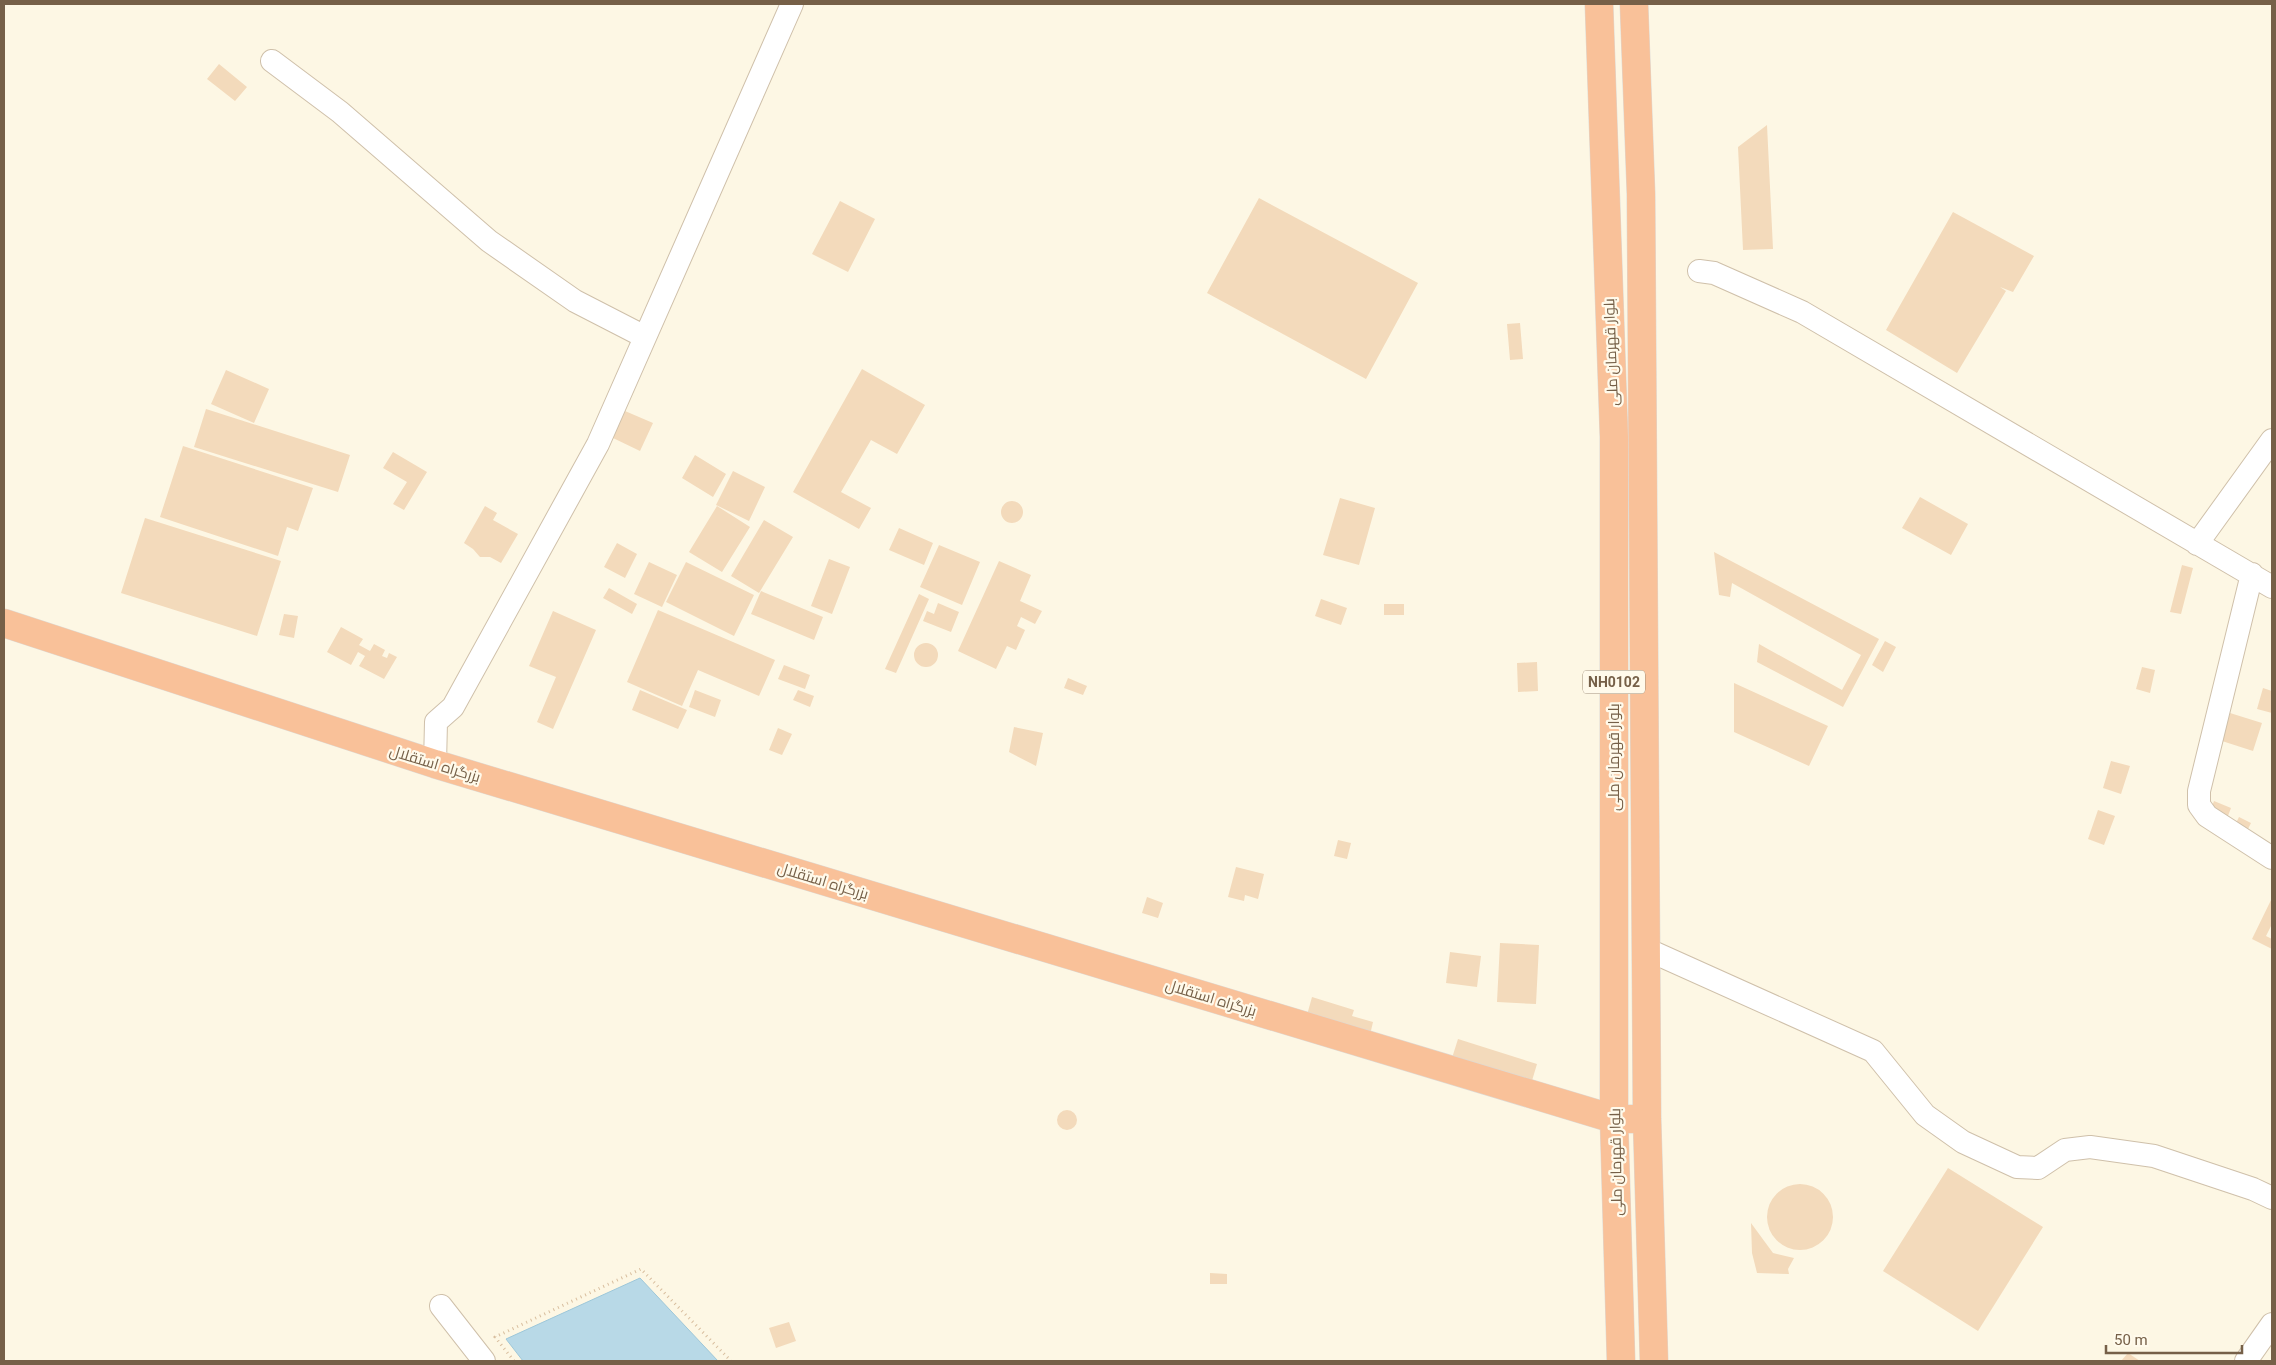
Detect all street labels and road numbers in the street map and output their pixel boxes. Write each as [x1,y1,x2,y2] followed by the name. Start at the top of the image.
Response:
[1600,298,1623,406] street label: بلوار قهرمان ملی
[1583,670,1645,694] road number: NH0102
[1605,703,1624,811] street label: بلوار قهرمان ملی
[387,742,483,786] street label: بزرگراه استقلال
[775,859,871,903] street label: بزرگراه استقلال
[1163,976,1259,1020] street label: بزرگراه استقلال
[1606,1108,1627,1216] street label: بلوار قهرمان ملی

